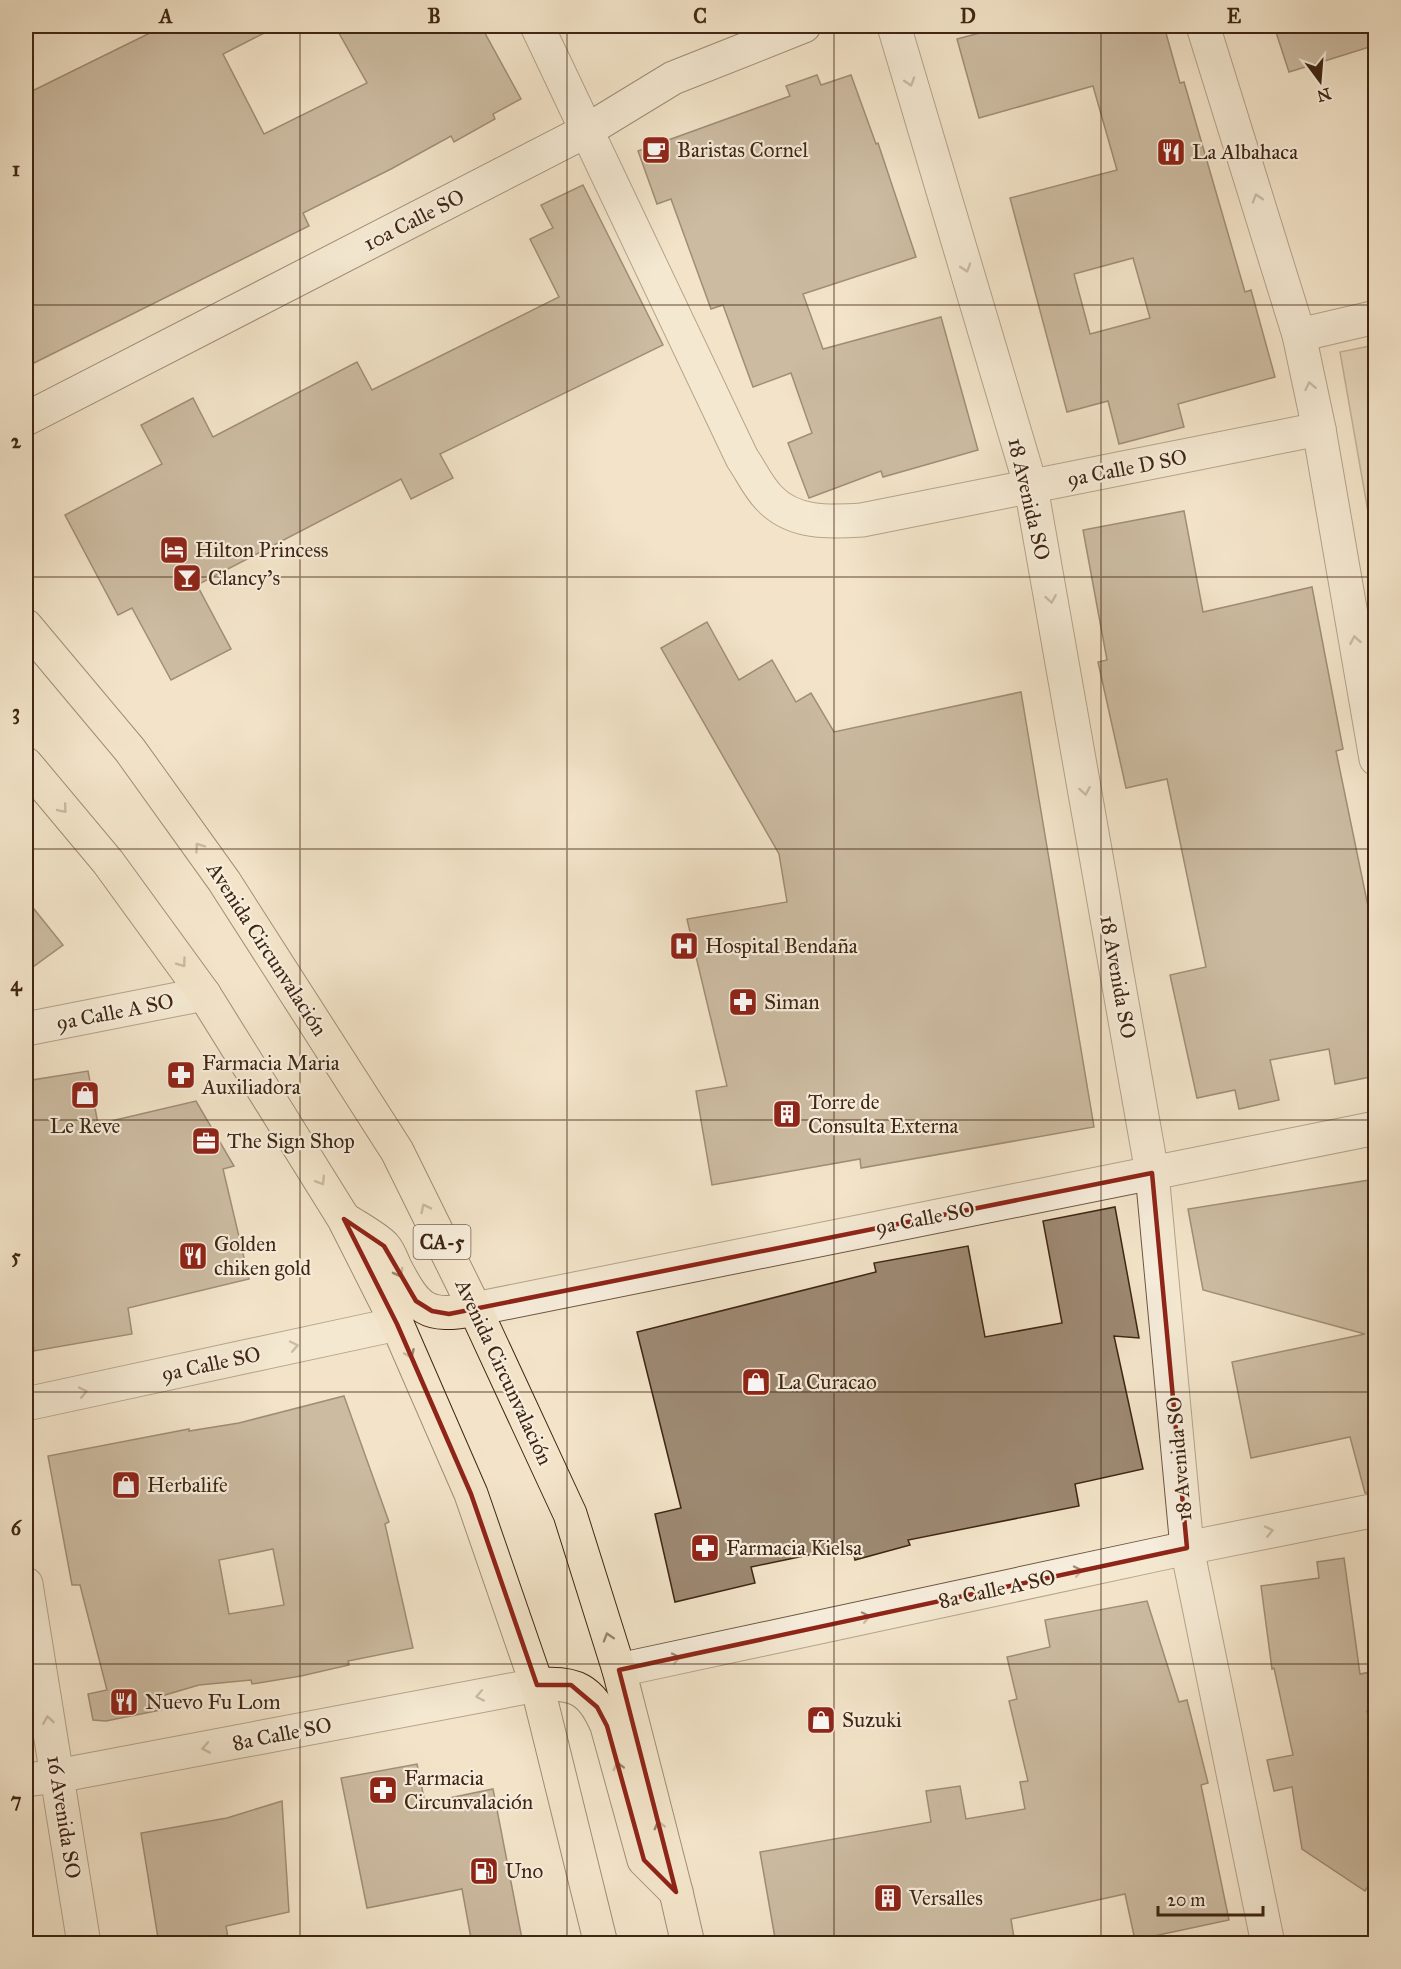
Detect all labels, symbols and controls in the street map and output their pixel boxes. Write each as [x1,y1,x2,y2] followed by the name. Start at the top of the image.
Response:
[157,4,173,28] text: A
[427,4,441,28] text: B
[693,4,707,28] text: C
[960,4,976,28] text: D
[1227,4,1242,28] text: E
[1290,51,1350,111] north arrow
[903,76,915,87] one-way arrow
[1314,84,1333,106] text: N
[640,134,672,166] cafe icon: Baristas Cornel
[1155,136,1187,168] restaurant icon: La Albahaca
[677,137,809,163] place label: Baristas Cornel
[1192,139,1298,165] place label: La Albahaca
[12,157,20,181] text: 1
[359,184,469,256] street label: 10a Calle SO
[1252,193,1264,204] one-way arrow
[959,263,971,273] one-way arrow
[1304,381,1317,391] one-way arrow
[11,429,22,453] text: 2
[1002,435,1056,563] street label: 18 Avenida SO
[1065,444,1189,492] street label: 9a Calle D SO
[158,534,190,566] hotel icon: Hilton Princess
[195,537,328,563] place label: Hilton Princess
[171,562,203,594] bar icon: Clancy's
[208,565,280,591] place label: Clancy's
[1044,595,1056,604] one-way arrow
[1349,635,1362,645] one-way arrow
[12,700,20,725] text: 3
[1078,787,1090,796] one-way arrow
[56,802,67,813] one-way arrow
[196,842,207,853] one-way arrow
[201,856,333,1041] street label: Avenida Circunvalación
[1094,913,1142,1041] street label: 18 Avenida SO
[668,930,700,962] hospital icon: Hospital Bendaña
[705,933,858,959] place label: Hospital Bendaña
[175,957,186,968] one-way arrow
[10,972,22,997] text: 4
[727,986,759,1018] pharmacy icon: Siman
[54,988,176,1036] street label: 9a Calle A SO
[764,989,820,1015] place label: Siman
[201,1050,340,1100] place label: Farmacia Maria Auxiliadora
[165,1059,197,1091] pharmacy icon: Farmacia Maria Auxiliadora
[69,1079,101,1111] shop icon: Le Reve
[808,1089,958,1139] place label: Torre de Consulta Externa
[771,1098,803,1130] building icon: Torre de Consulta Externa
[50,1113,121,1139] place label: Le Reve
[190,1125,222,1157] office icon: The Sign Shop
[227,1128,355,1154] place label: The Sign Shop
[313,1175,325,1185] one-way arrow
[873,1196,977,1240] street label: 9a Calle SO
[420,1203,432,1214] one-way arrow
[414,1225,470,1259] road number: CA-5
[214,1231,312,1281] place label: Golden chiken gold
[177,1240,209,1272] restaurant icon: Golden chiken gold
[11,1244,21,1268] text: 5
[392,1267,403,1278] one-way arrow
[449,1274,558,1469] street label: Avenida Circunvalación
[159,1341,263,1387] street label: 9a Calle SO
[289,1341,299,1354] one-way arrow
[403,1347,415,1358] one-way arrow
[740,1366,772,1398] shop icon: La Curacao
[777,1369,877,1395] place label: La Curacao
[77,1386,87,1399] one-way arrow
[1161,1396,1197,1522] street label: 18 Avenida SO
[110,1469,142,1501] shop icon: Herbalife
[147,1472,228,1498] place label: Herbalife
[11,1516,23,1540] text: 6
[1263,1526,1273,1539] one-way arrow
[689,1532,721,1564] pharmacy icon: Farmacia Kielsa
[726,1535,862,1561] place label: Farmacia Kielsa
[936,1564,1058,1614] street label: 8a Calle A SO
[1072,1566,1082,1579] one-way arrow
[861,1611,871,1624] one-way arrow
[603,1632,616,1643] one-way arrow
[671,1652,681,1665] one-way arrow
[108,1686,140,1718] restaurant icon: Nuevo Fu Lom
[145,1689,281,1715] place label: Nuevo Fu Lom
[475,1689,485,1702] one-way arrow
[805,1704,837,1736] shop icon: Suzuki
[842,1707,902,1733] place label: Suzuki
[230,1712,334,1756] street label: 8a Calle SO
[42,1715,55,1725] one-way arrow
[201,1741,211,1754] one-way arrow
[41,1753,87,1881] street label: 16 Avenida SO
[613,1762,626,1772] one-way arrow
[404,1765,533,1815] place label: Farmacia Circunvalación
[367,1774,399,1806] pharmacy icon: Farmacia Circunvalación
[11,1788,22,1812] text: 7
[654,1821,666,1831] one-way arrow
[468,1855,500,1887] fuel station icon: Uno
[505,1858,543,1884] place label: Uno
[1158,1879,1263,1917] scale bar
[872,1882,904,1914] building icon: Versalles
[908,1885,983,1911] place label: Versalles
[1167,1889,1205,1911] text: 20 m

